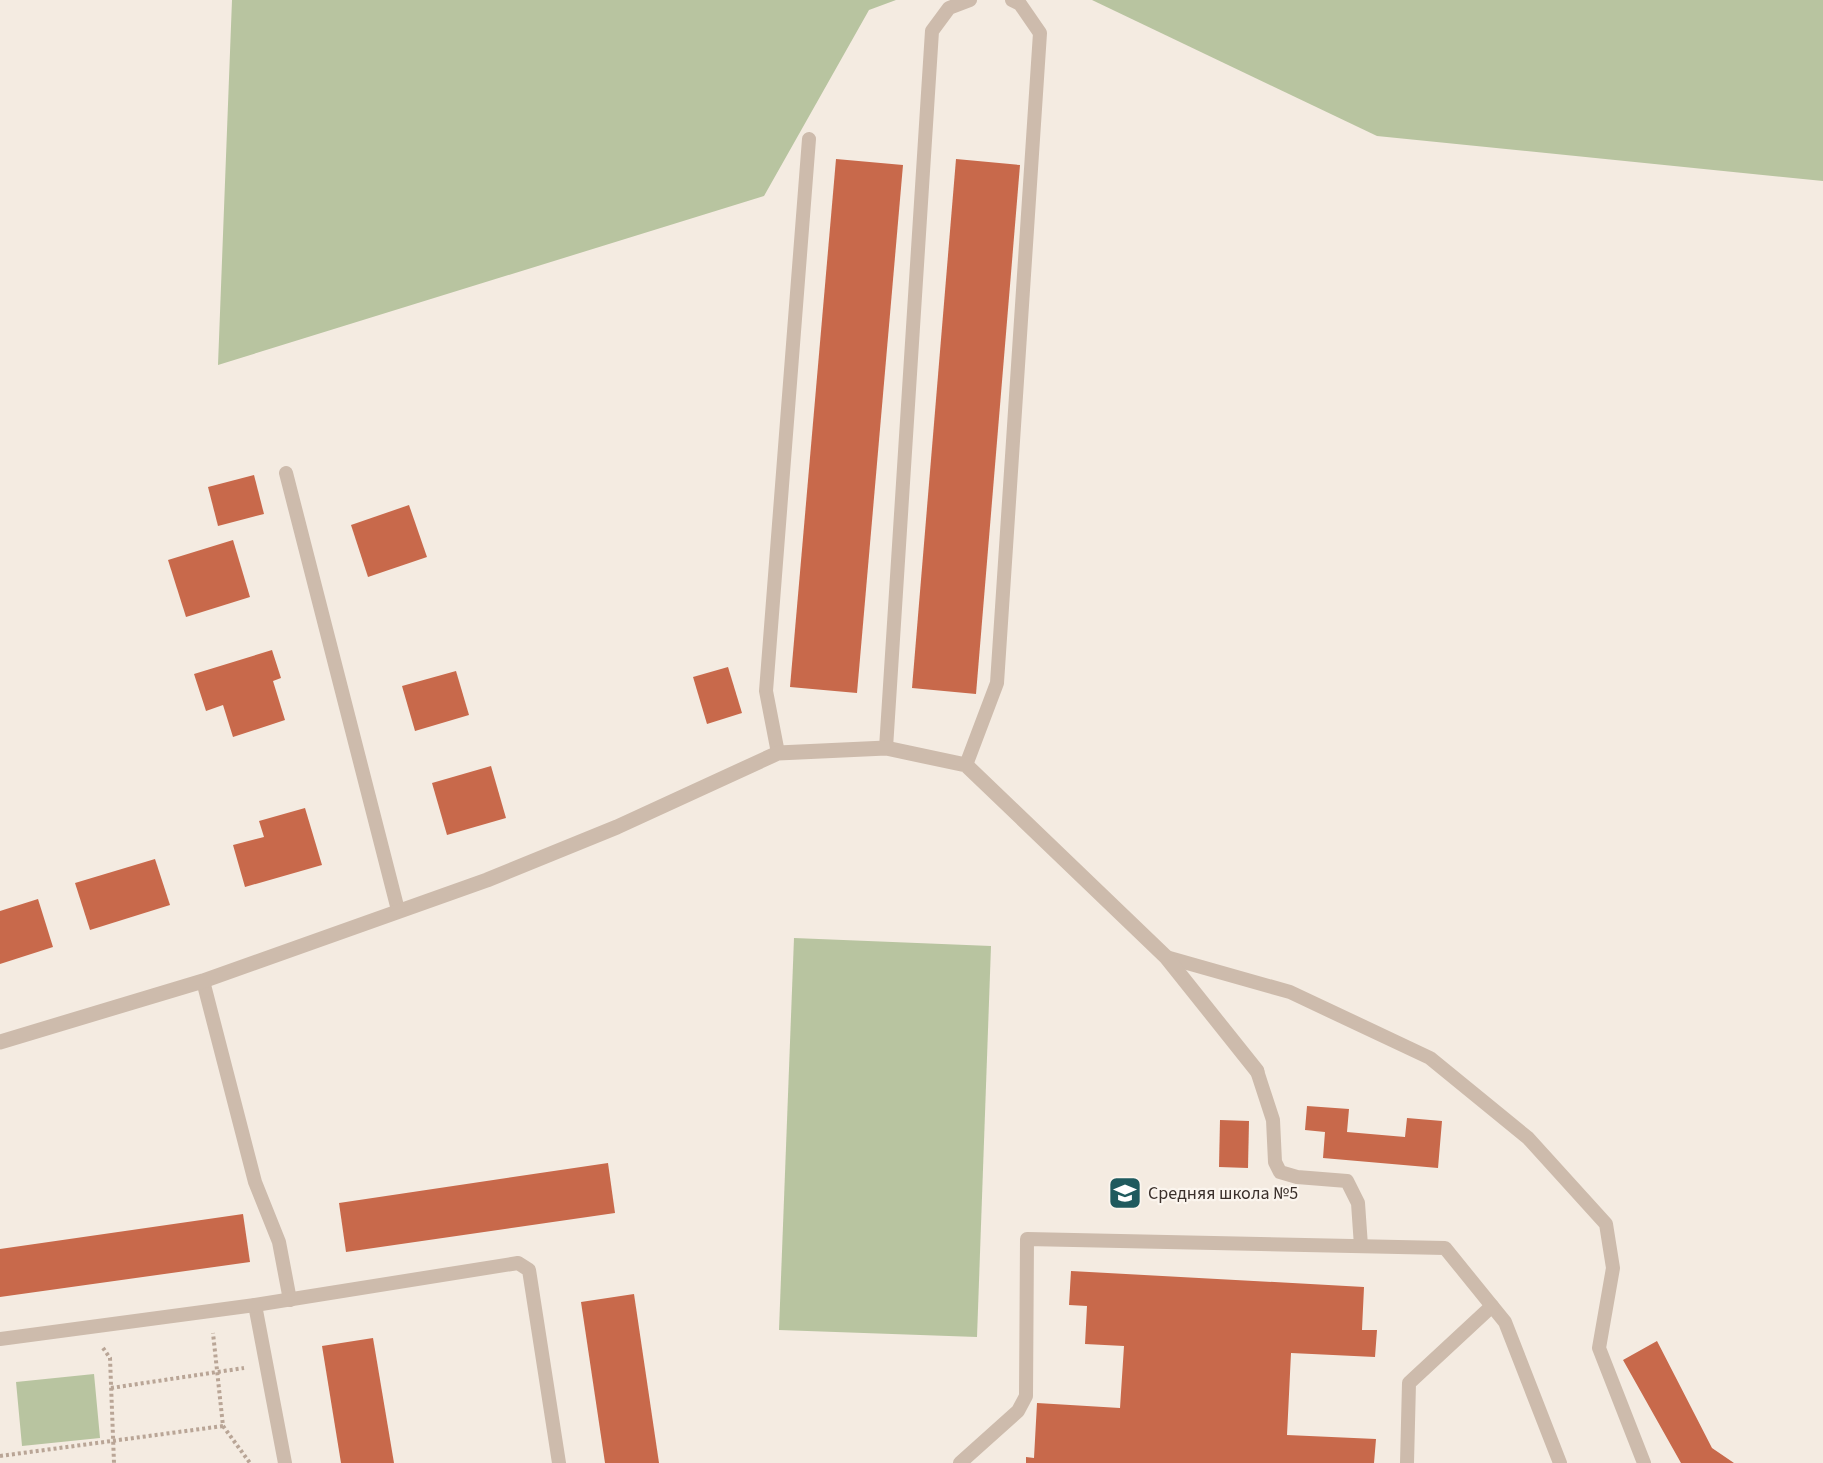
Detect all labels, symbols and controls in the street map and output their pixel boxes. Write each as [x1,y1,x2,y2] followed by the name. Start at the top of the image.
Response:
[1107,1175,1143,1211] school or university icon: Средняя школа №5
[1148,1181,1298,1206] place label: Средняя школа №5

